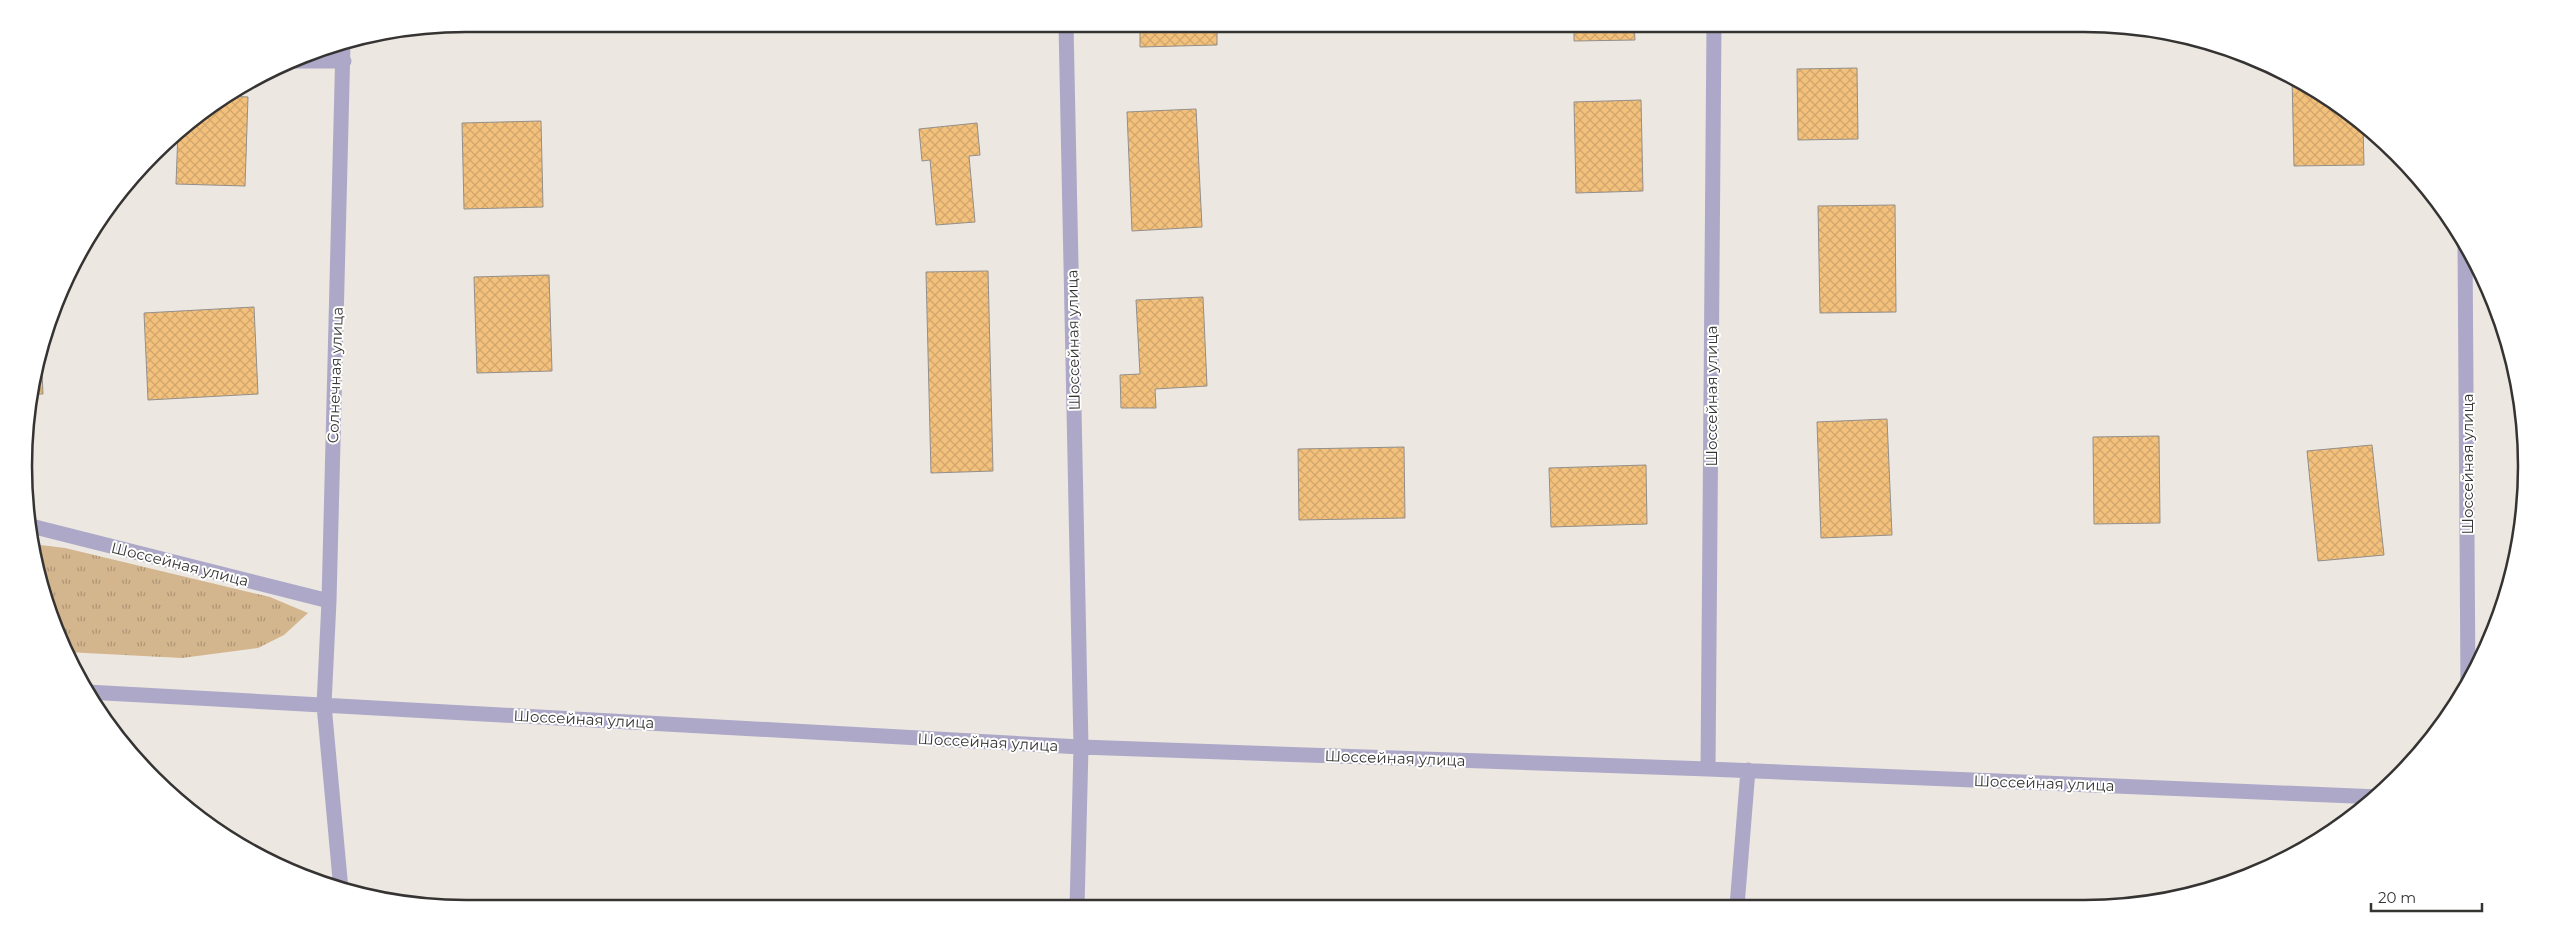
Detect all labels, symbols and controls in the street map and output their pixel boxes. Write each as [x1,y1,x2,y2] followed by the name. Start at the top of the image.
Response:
[1062,269,1084,411] street label: Шоссейная улица
[323,306,347,444] street label: Солнечная улица
[1702,326,1721,466] street label: Шоссейная улица
[2458,394,2477,534] street label: Шоссейная улица
[109,538,251,590] street label: Шоссейная улица
[513,706,655,732] street label: Шоссейная улица
[917,729,1059,755] street label: Шоссейная улица
[1324,746,1466,770] street label: Шоссейная улица
[1973,771,2115,795] street label: Шоссейная улица
[2371,880,2482,912] scale bar
[2378,888,2416,907] text: 20 m

